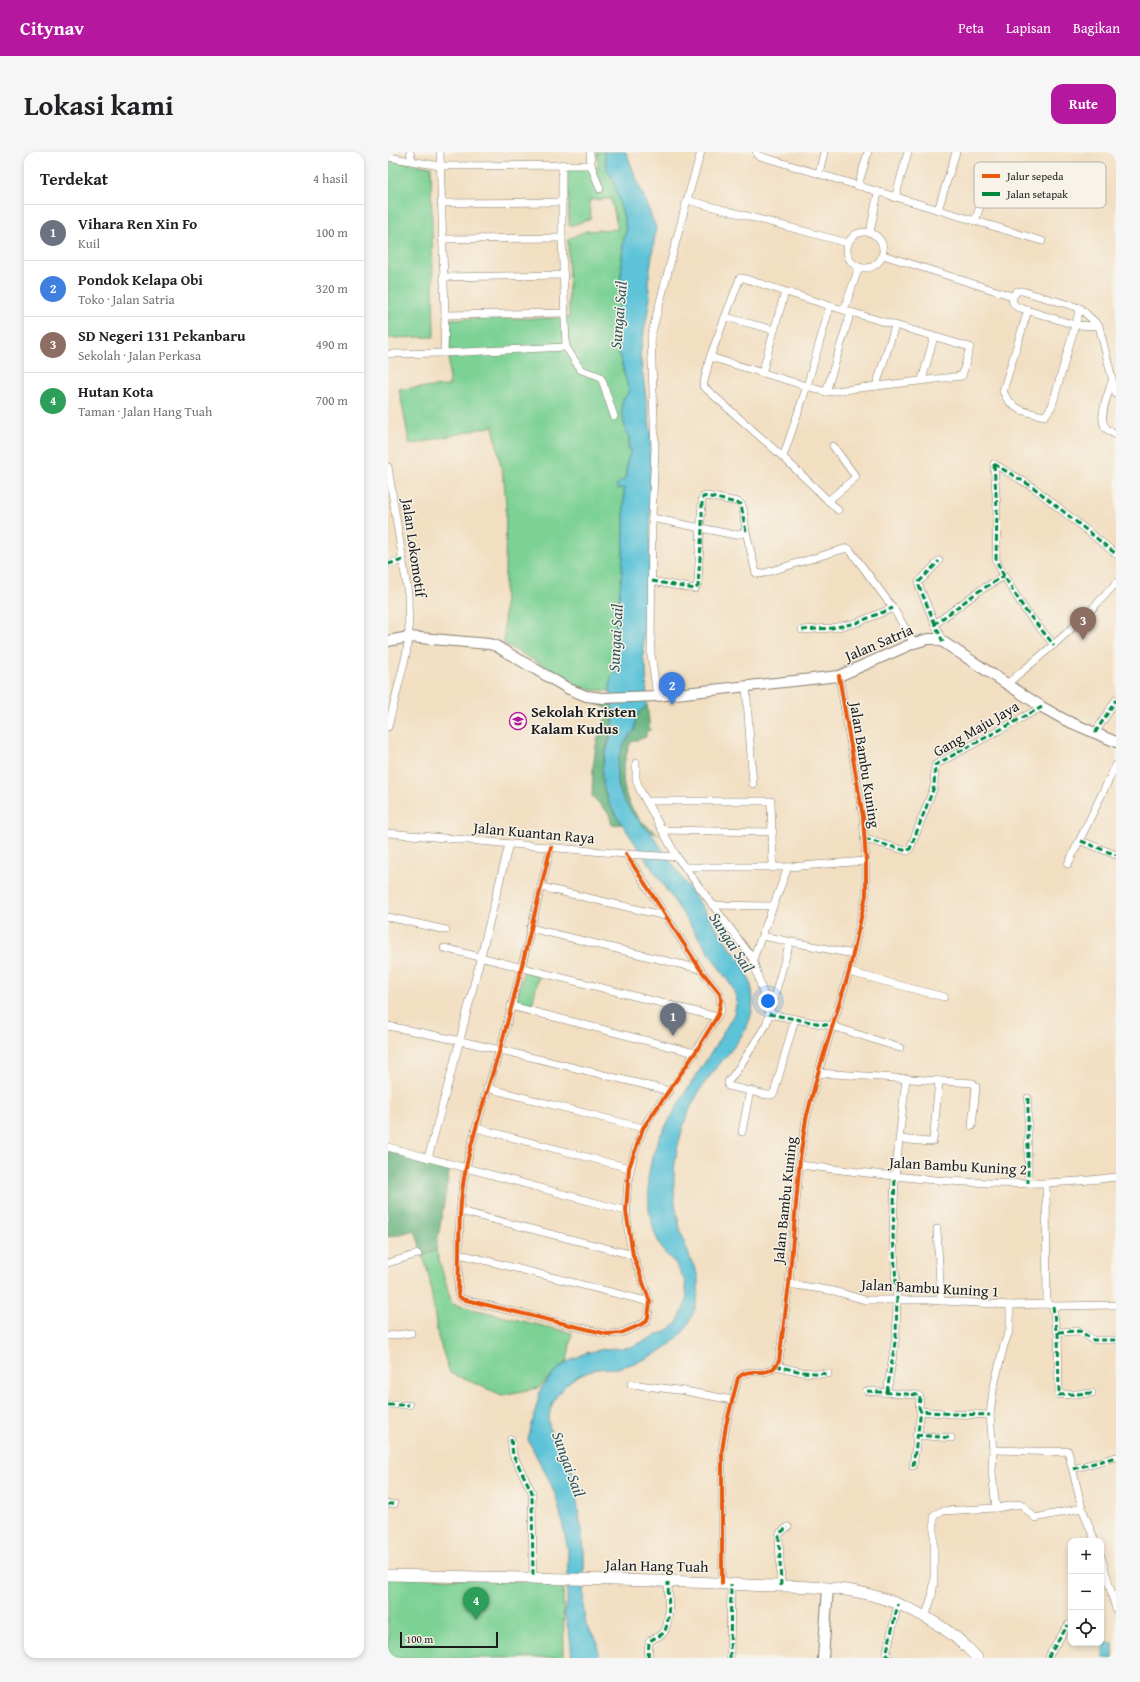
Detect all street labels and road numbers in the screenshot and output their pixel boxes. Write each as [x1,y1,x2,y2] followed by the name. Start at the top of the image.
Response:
[397,495,432,601] street label: Jalan Lokomotif
[840,619,916,667] street label: Jalan Satria
[929,695,1023,762] street label: Gang Maju Jaya
[845,698,886,830] street label: Jalan Bambu Kuning
[471,817,595,848] street label: Jalan Kuantan Raya
[767,1135,802,1266] street label: Jalan Bambu Kuning
[887,1151,1027,1180] street label: Jalan Bambu Kuning 2
[859,1273,999,1302] street label: Jalan Bambu Kuning 1
[603,1554,709,1577] street label: Jalan Hang Tuah

